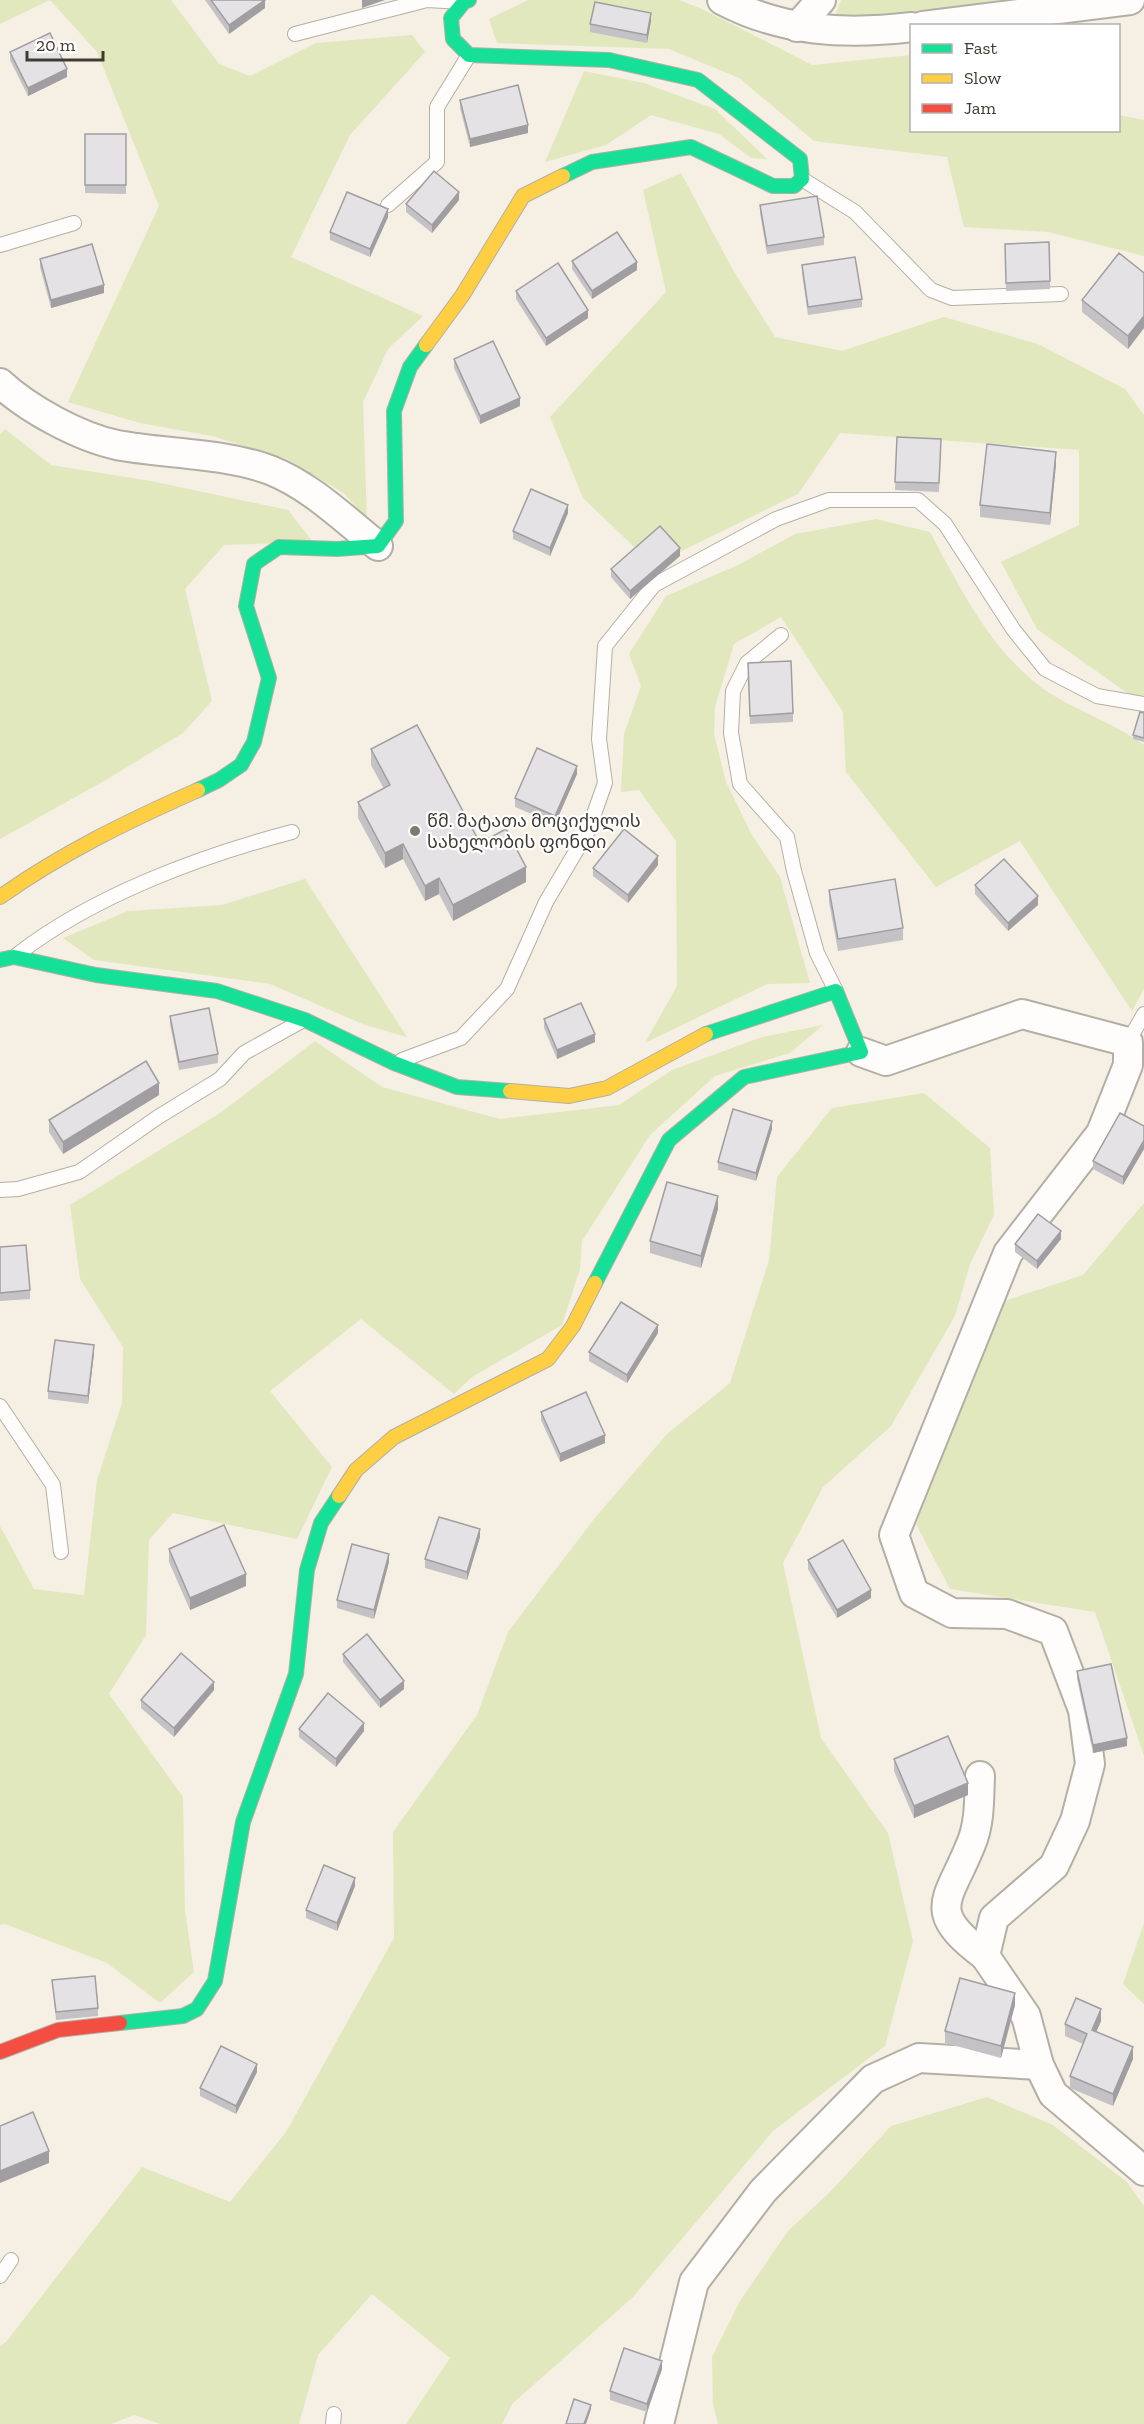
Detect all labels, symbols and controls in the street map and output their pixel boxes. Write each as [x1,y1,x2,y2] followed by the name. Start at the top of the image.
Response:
[27,24,104,62] scale bar
[910,24,1120,132] legend
[36,34,76,56] text: 20 m
[964,37,997,59] text: Fast
[964,67,1001,89] text: Slow
[964,97,996,119] text: Jam
[427,810,641,853] place label: წმ. მატათა მოციქულის სახელობის ფონდი
[408,824,422,838] marker: წმ. მატათა მოციქულის სახელობის ფონდი

